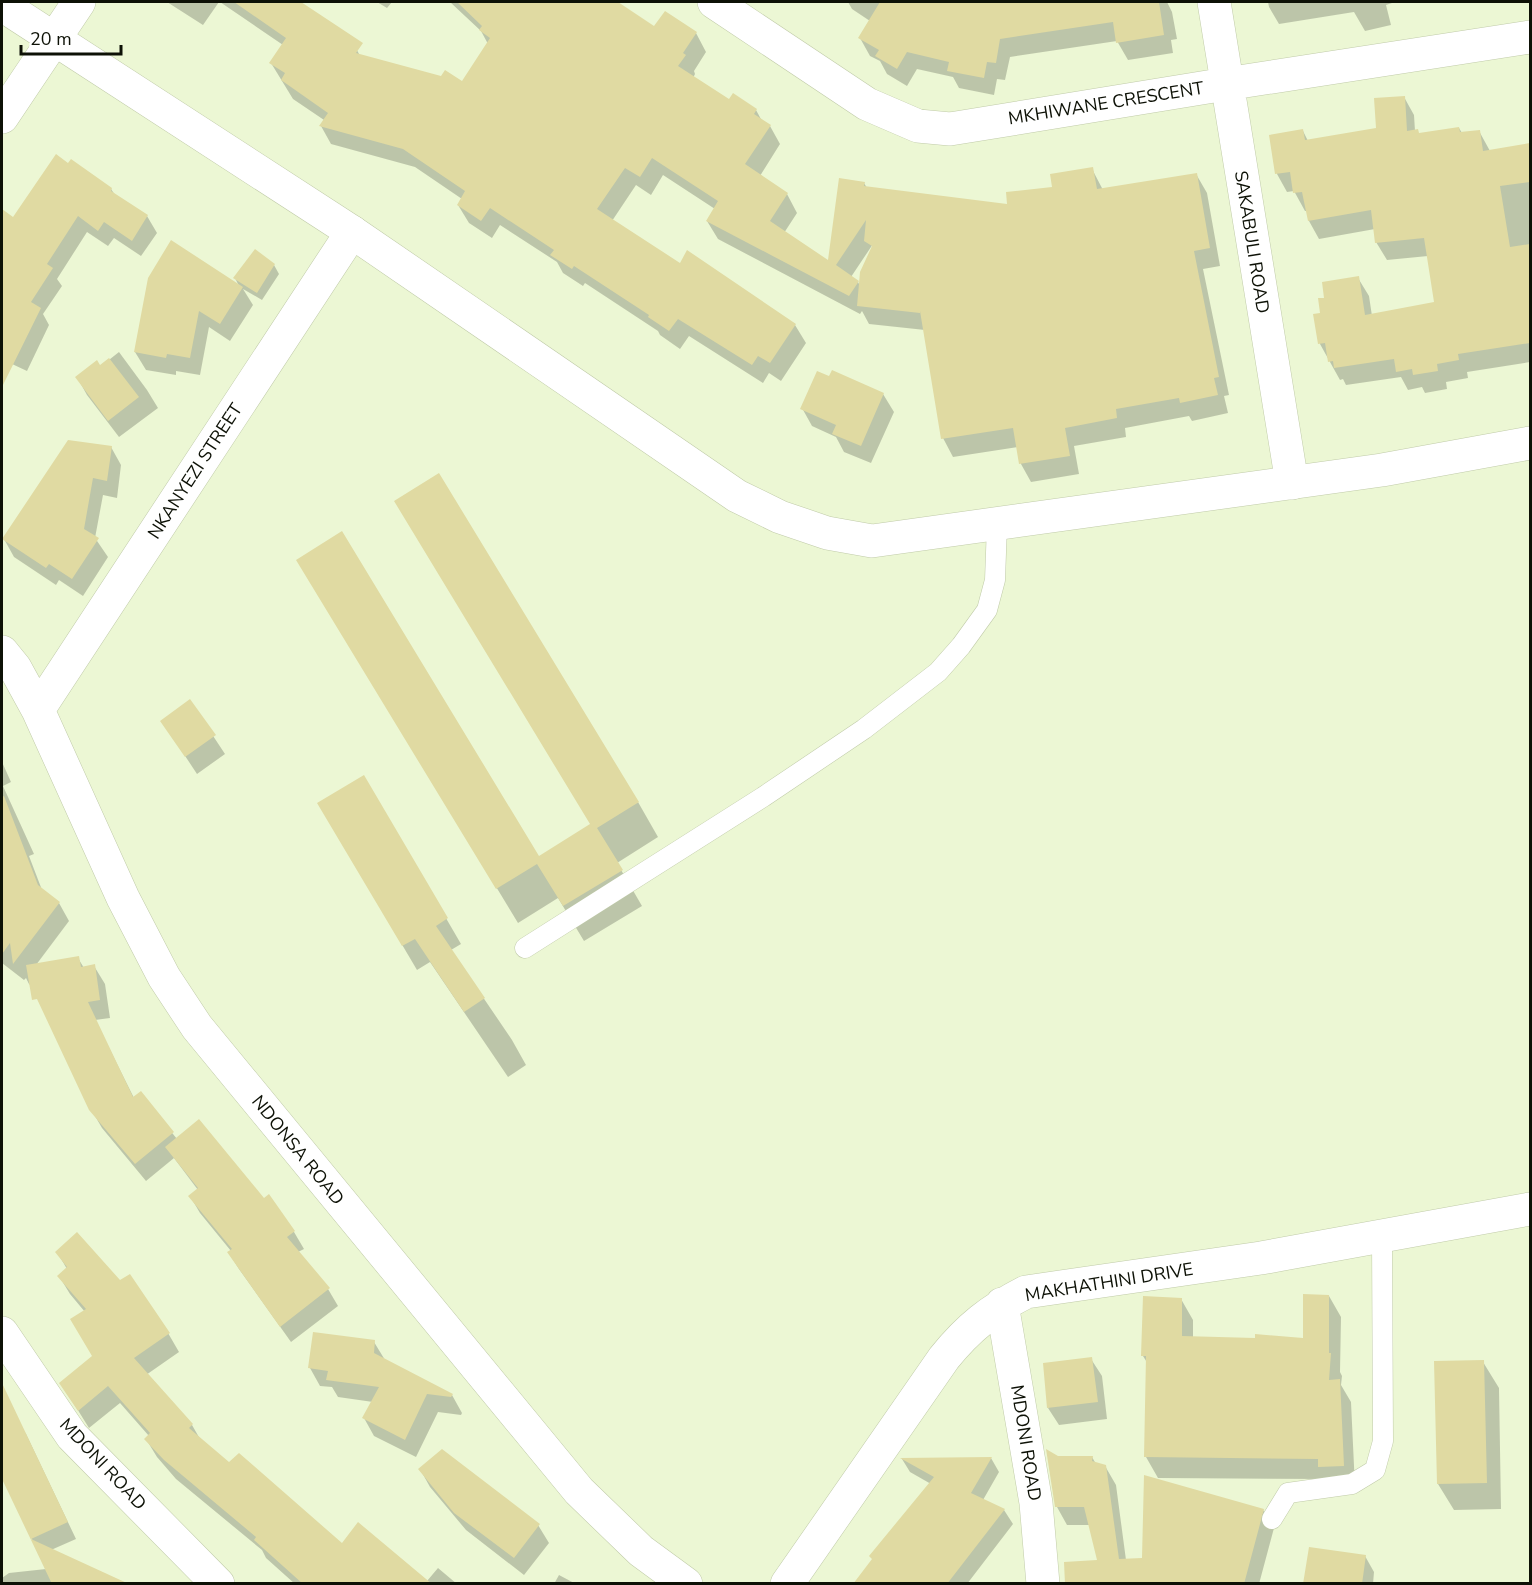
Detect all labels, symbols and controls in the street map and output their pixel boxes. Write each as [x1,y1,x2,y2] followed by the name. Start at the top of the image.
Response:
[21,18,122,56] scale bar
[30,27,72,51] text: 20 m
[1007,76,1206,130] street label: MKHIWANE CRESCENT
[1229,169,1275,315] street label: SAKABULI ROAD
[142,398,248,543] street label: NKANYEZI STREET
[246,1090,350,1210] street label: NDONSA ROAD
[1023,1257,1195,1307] street label: MAKHATHINI DRIVE
[1005,1383,1047,1503] street label: MDONI ROAD
[54,1413,152,1515] street label: MDONI ROAD

